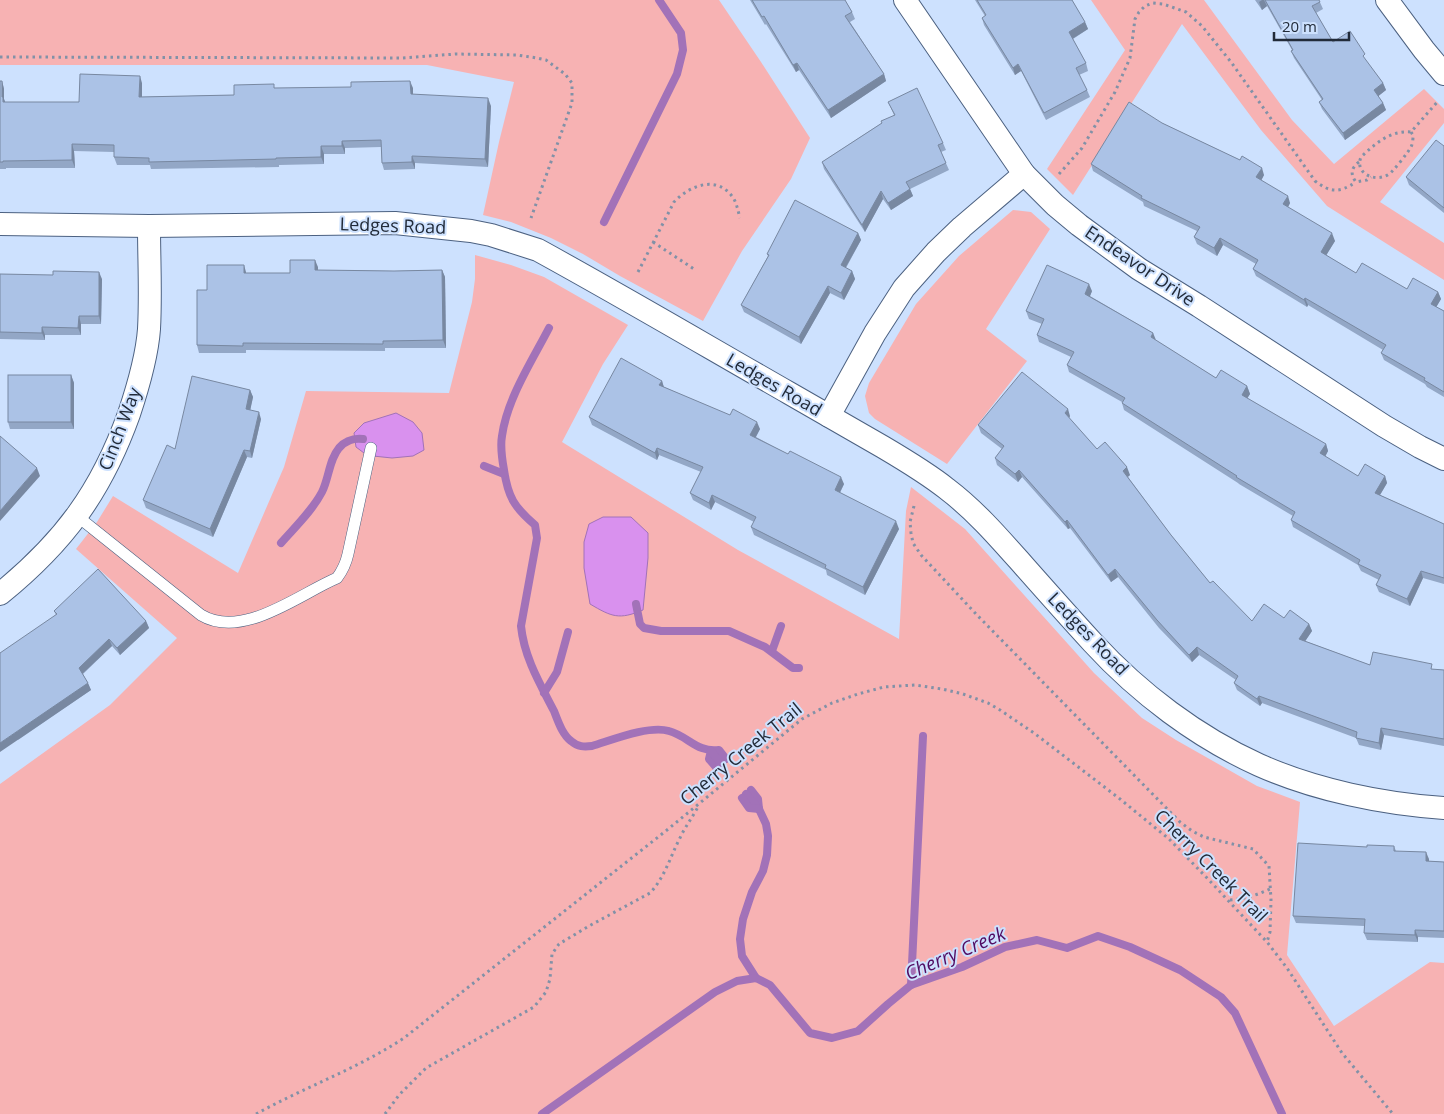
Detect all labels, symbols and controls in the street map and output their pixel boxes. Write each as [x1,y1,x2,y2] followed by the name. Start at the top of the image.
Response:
[1274,10,1349,42] scale bar
[1282,16,1317,36] text: 20 m
[339,211,447,239] street label: Ledges Road
[1081,219,1200,311] street label: Endeavor Drive
[722,347,827,421] street label: Ledges Road
[92,383,146,474] street label: Cinch Way
[1043,587,1134,680] street label: Ledges Road
[674,697,806,810] street label: Cherry Creek Trail
[1150,804,1273,927] street label: Cherry Creek Trail
[901,920,1010,986] water label: Cherry Creek

